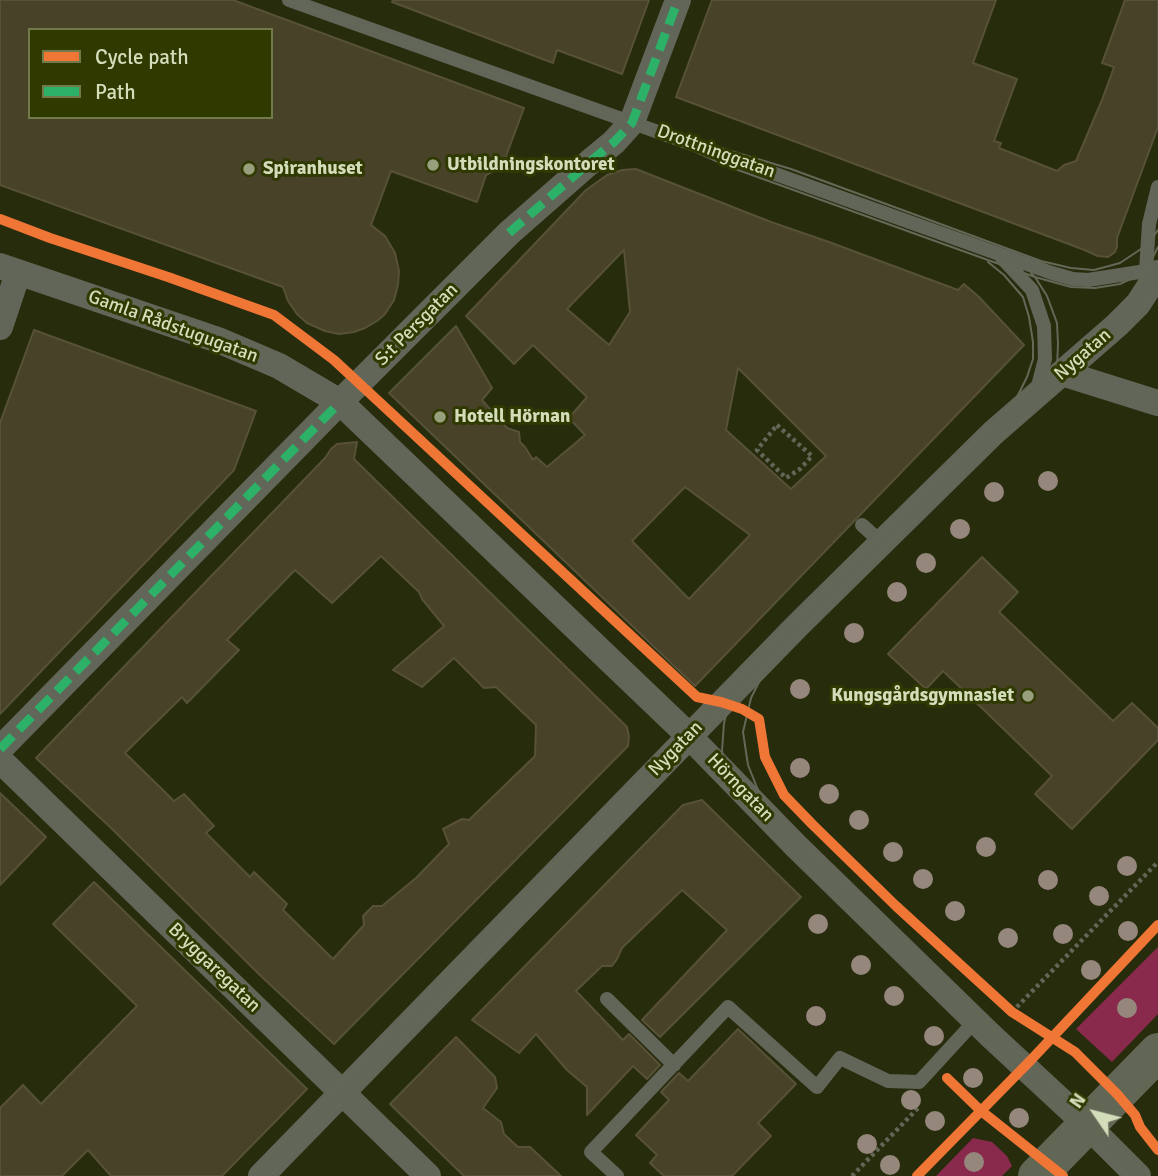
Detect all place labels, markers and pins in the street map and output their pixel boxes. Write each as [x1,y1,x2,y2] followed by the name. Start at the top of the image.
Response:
[447,154,614,176] place label: Utbildningskontoret
[425,157,441,173] marker: Utbildningskontoret
[263,158,363,180] place label: Spiranhuset
[241,161,257,177] marker: Spiranhuset
[454,406,570,428] place label: Hotell Hörnan
[432,409,448,425] marker: Hotell Hörnan
[831,685,1014,707] place label: Kungsgårdsgymnasiet
[1020,688,1036,704] marker: Kungsgårdsgymnasiet

